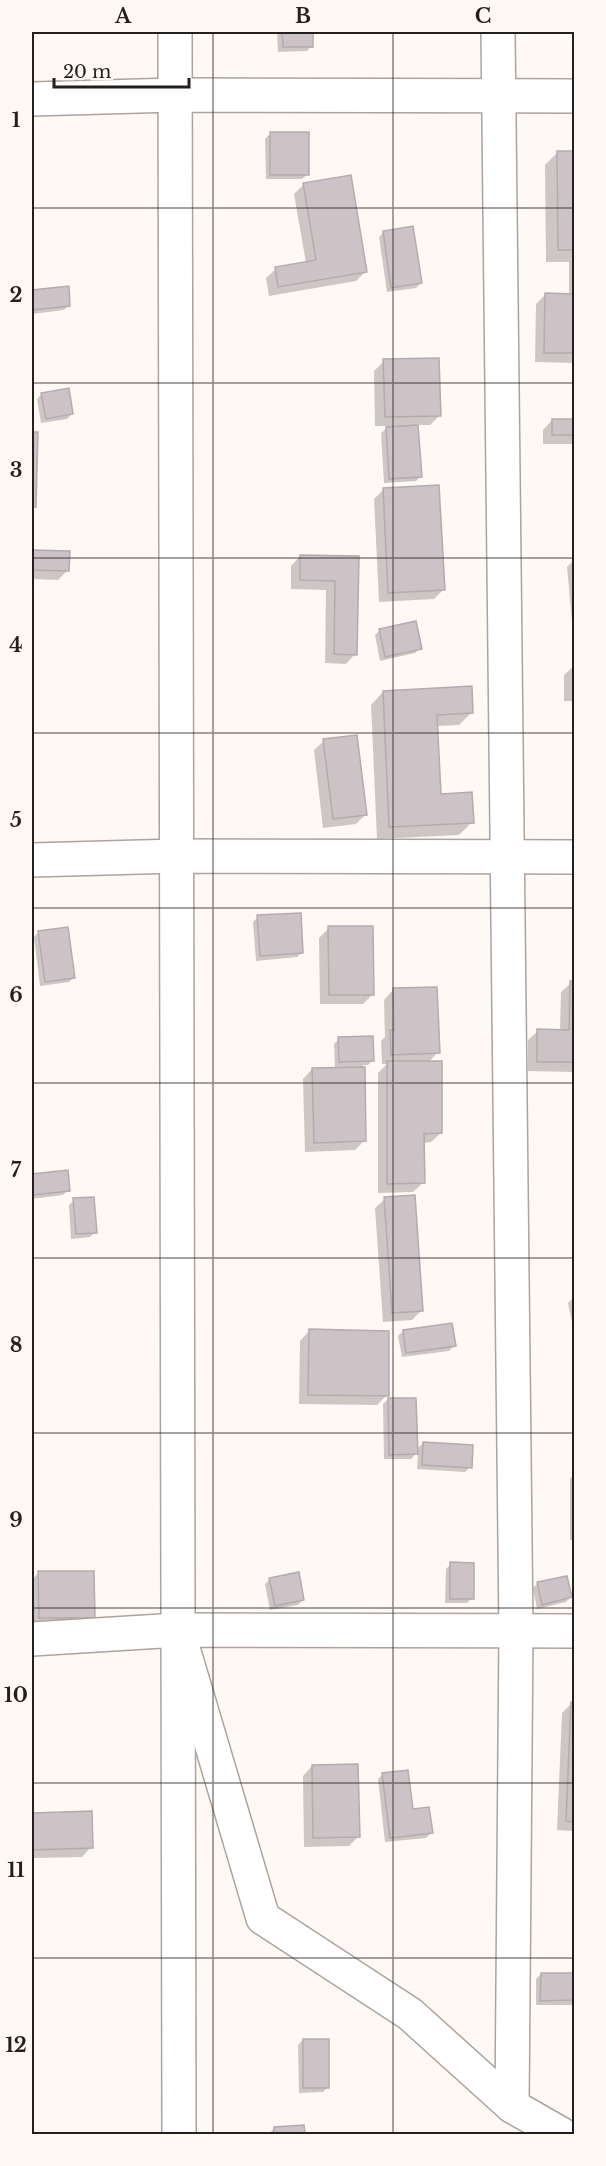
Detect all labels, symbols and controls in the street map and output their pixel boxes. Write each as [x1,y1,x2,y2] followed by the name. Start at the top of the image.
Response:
[114,4,132,28] text: A
[295,4,311,28] text: B
[475,4,491,28] text: C
[54,51,189,89] scale bar
[63,61,111,83] text: 20 m
[12,108,21,132] text: 1
[9,283,23,307] text: 2
[10,458,22,482] text: 3
[9,633,23,657] text: 4
[10,808,22,832] text: 5
[9,983,23,1007] text: 6
[11,1158,22,1182] text: 7
[10,1333,22,1357] text: 8
[9,1508,23,1532] text: 9
[4,1683,28,1707] text: 10
[7,1858,25,1882] text: 11
[5,2033,27,2057] text: 12

